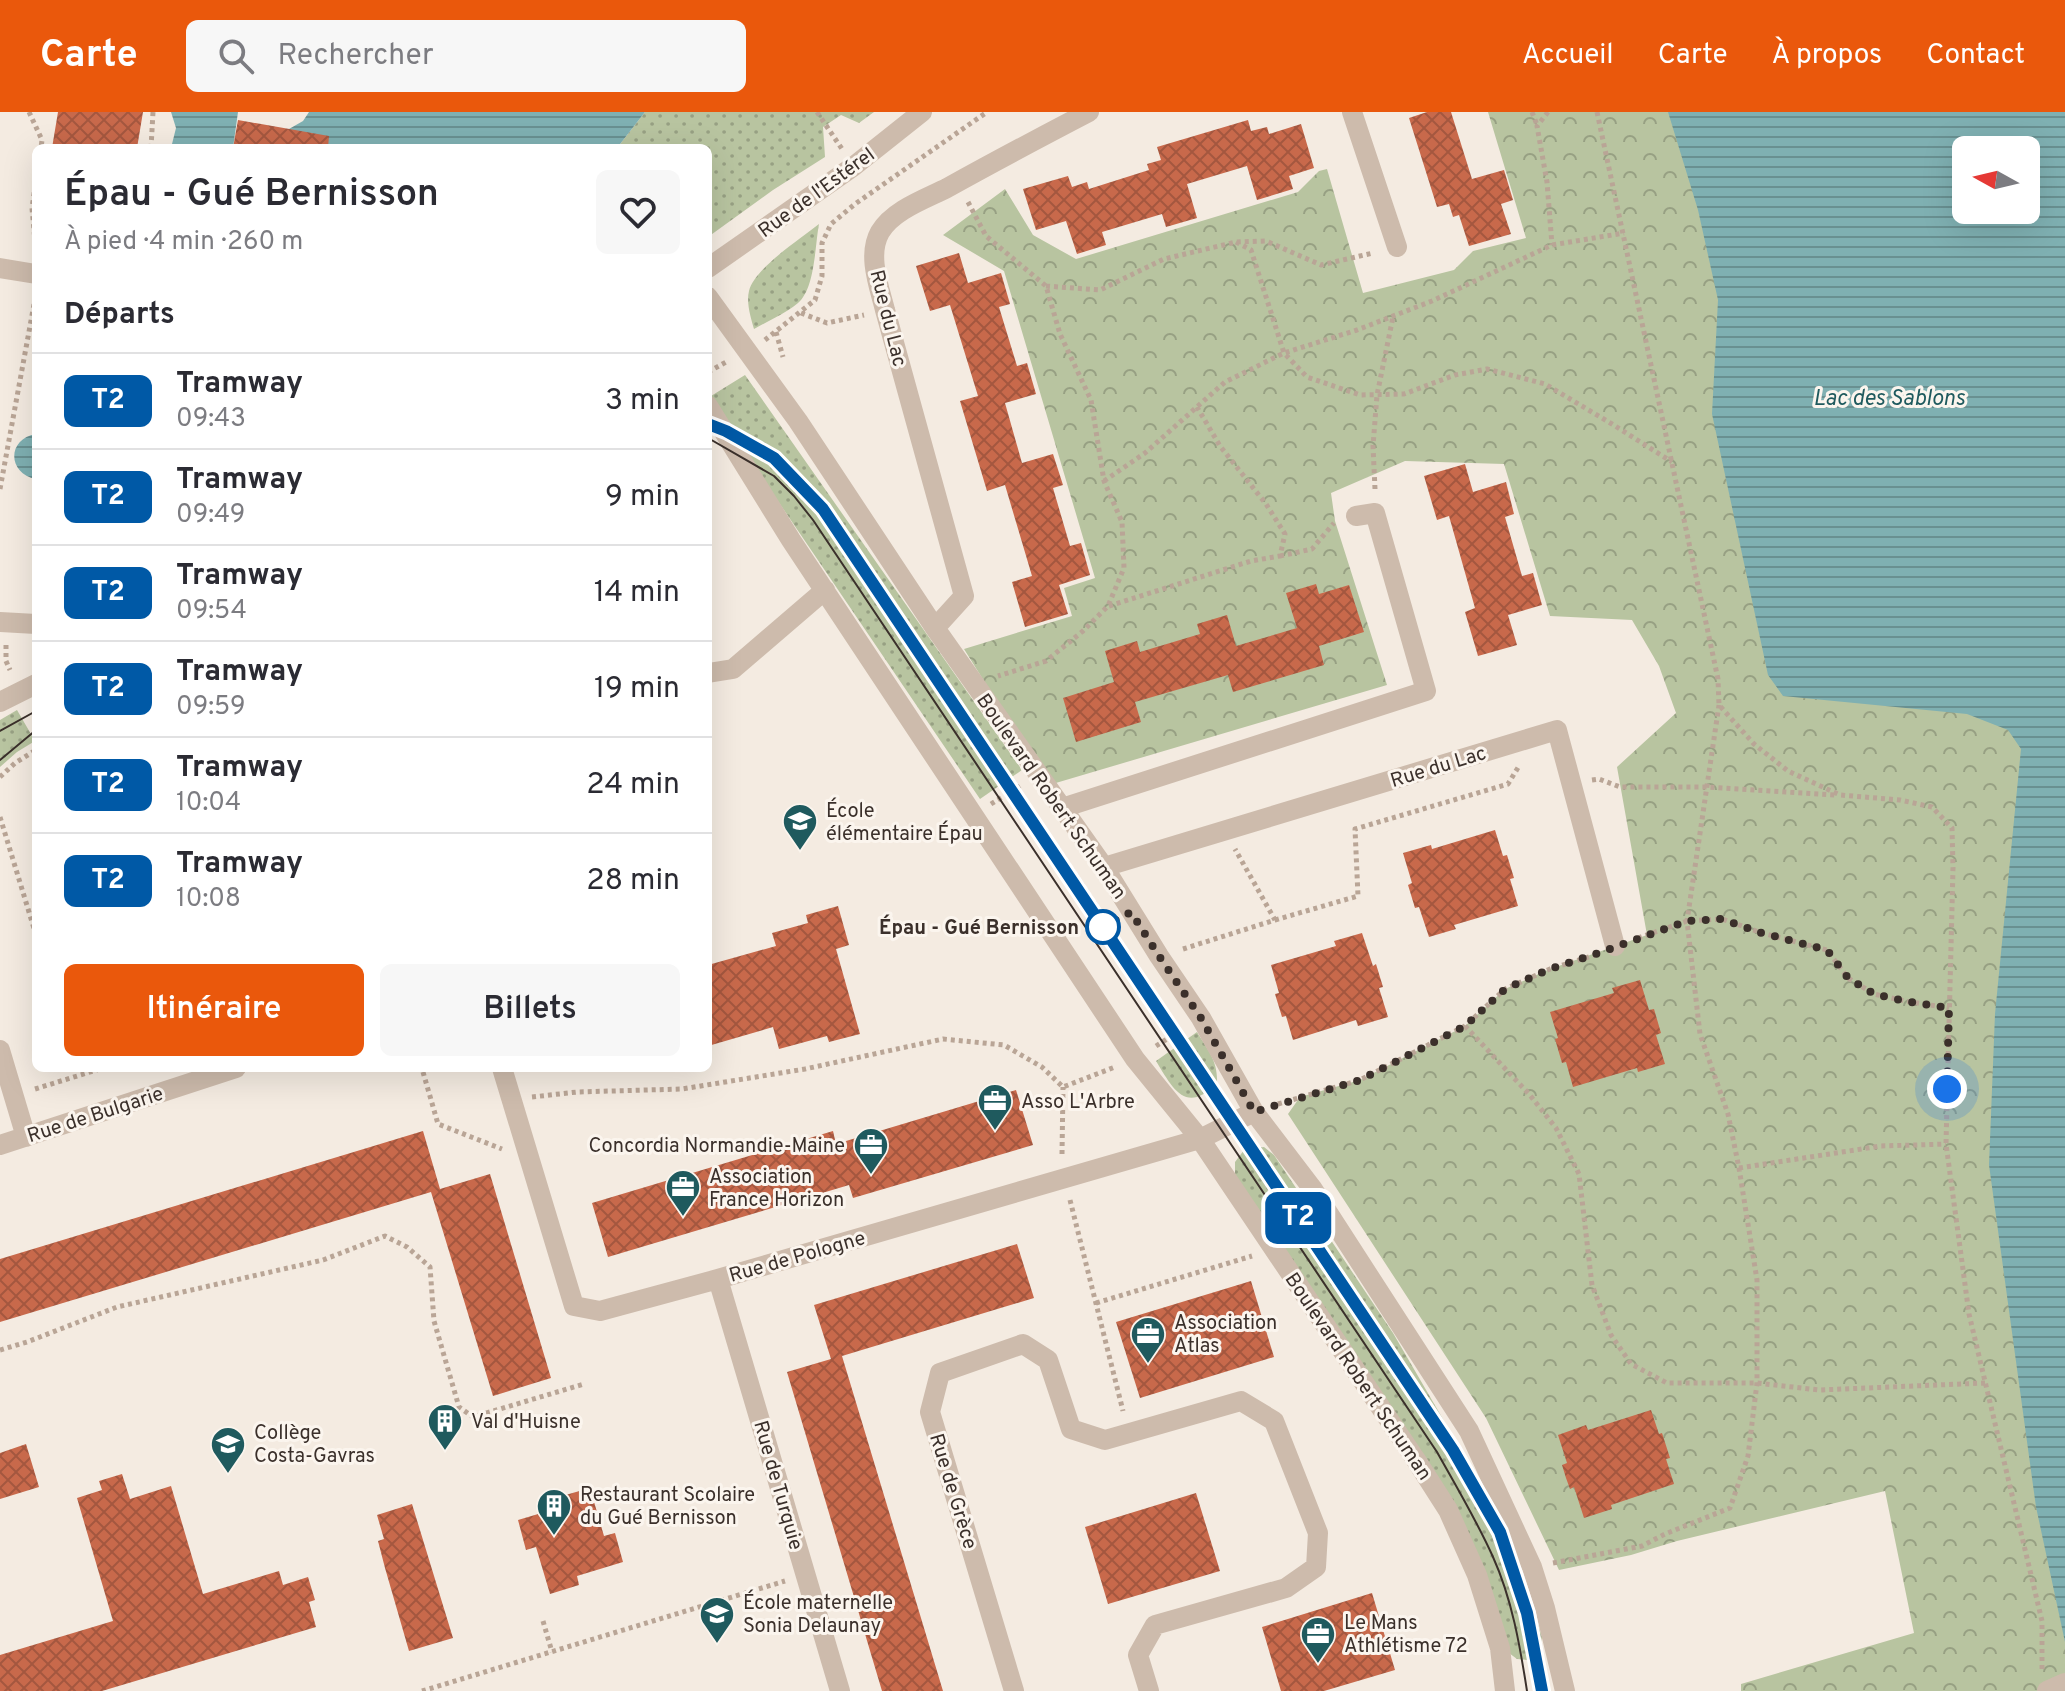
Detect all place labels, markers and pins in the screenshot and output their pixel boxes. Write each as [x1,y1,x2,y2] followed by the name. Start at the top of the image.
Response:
[826,797,983,848] place label: École élémentaire Épau
[781,802,819,852] school or university icon: École élémentaire Épau
[1086,910,1120,944] marker: Épau - Gué Bernisson
[879,914,1079,942] place label: Épau - Gué Bernisson
[976,1082,1014,1132] office icon: Asso L'Arbre
[1021,1090,1135,1116] place label: Asso L'Arbre
[852,1126,890,1176] office icon: Concordia Normandie-Maine
[589,1134,845,1160] place label: Concordia Normandie-Maine
[709,1165,844,1214] place label: Association France Horizon
[664,1168,702,1218] office icon: Association France Horizon
[1174,1311,1277,1360] place label: Association Atlas
[1129,1315,1167,1365] office icon: Association Atlas
[426,1402,464,1452] building icon: Val d'Huisne
[471,1410,581,1436] place label: Val d'Huisne
[254,1421,375,1470] place label: Collège Costa-Gavras
[209,1425,247,1475] school or university icon: Collège Costa-Gavras
[580,1483,755,1532] place label: Restaurant Scolaire du Gué Bernisson
[535,1487,573,1537] building icon: Restaurant Scolaire du Gué Bernisson
[743,1589,893,1640] place label: École maternelle Sonia Delaunay
[698,1595,736,1645] school or university icon: École maternelle Sonia Delaunay
[1344,1611,1468,1660] place label: Le Mans Athlétisme 72
[1299,1615,1337,1665] office icon: Le Mans Athlétisme 72

